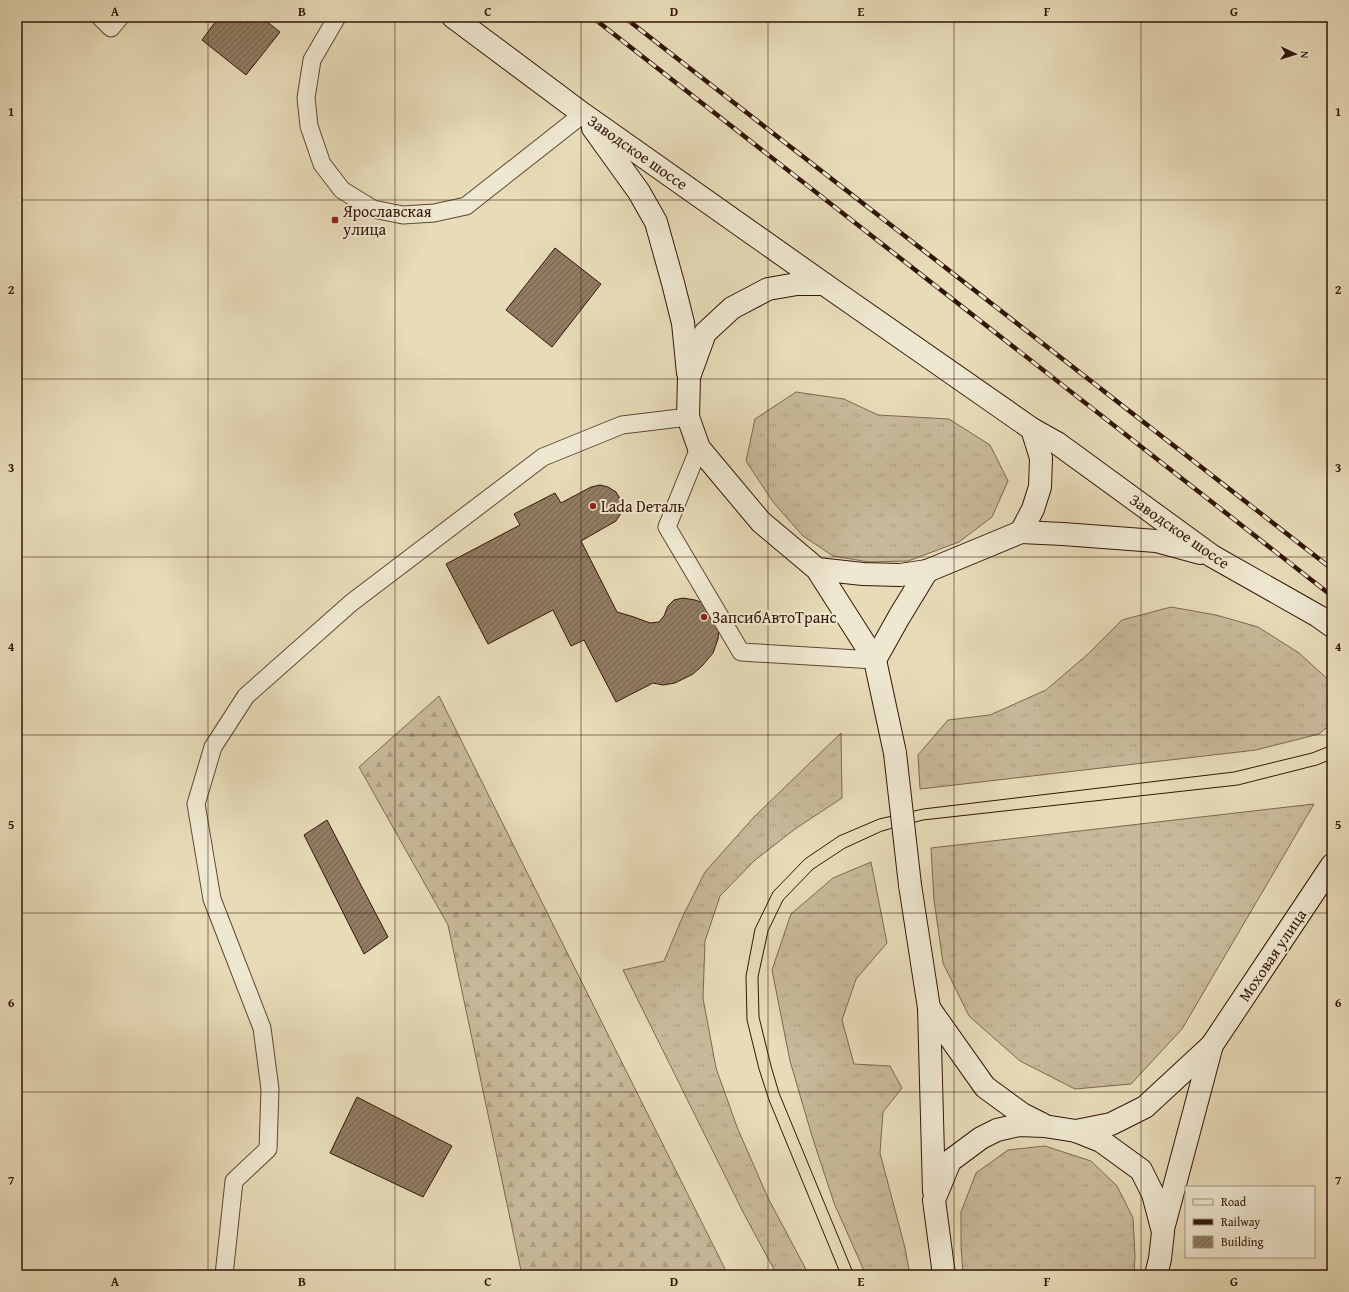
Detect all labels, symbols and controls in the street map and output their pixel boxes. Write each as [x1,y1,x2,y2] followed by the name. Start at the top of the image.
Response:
[111,2,120,21] text: A
[298,2,306,21] text: B
[484,2,492,21] text: C
[670,2,678,21] text: D
[858,2,865,21] text: E
[1044,2,1051,21] text: F
[1230,2,1238,21] text: G
[1275,34,1315,74] north arrow
[1297,50,1313,60] text: N
[8,102,14,121] text: 1
[1335,102,1341,121] text: 1
[583,109,693,195] street label: Заводское шоссе
[342,199,432,241] place label: Ярославская улица
[330,215,340,225] marker: Ярославская улица
[8,280,15,299] text: 2
[1335,280,1342,299] text: 2
[8,458,14,477] text: 3
[1335,458,1341,477] text: 3
[1125,488,1235,574] street label: Заводское шоссе
[601,494,685,518] place label: Lada Dеталь
[588,501,598,511] marker: Lada Dеталь
[712,605,837,629] place label: ЗапсибАвтоТранс
[699,612,709,622] marker: ЗапсибАвтоТранс
[8,637,15,656] text: 4
[1335,637,1342,656] text: 4
[8,815,15,834] text: 5
[1335,815,1342,834] text: 5
[1232,904,1312,1006] street label: Моховая улица
[8,993,15,1012] text: 6
[1335,993,1342,1012] text: 6
[8,1171,15,1190] text: 7
[1335,1171,1342,1190] text: 7
[1185,1186,1315,1258] legend
[1221,1193,1247,1210] text: Road
[1221,1213,1260,1230] text: Railway
[1221,1233,1264,1250] text: Building
[111,1272,120,1291] text: A
[298,1272,306,1291] text: B
[484,1272,492,1291] text: C
[670,1272,678,1291] text: D
[858,1272,865,1291] text: E
[1044,1272,1051,1291] text: F
[1230,1272,1238,1291] text: G

